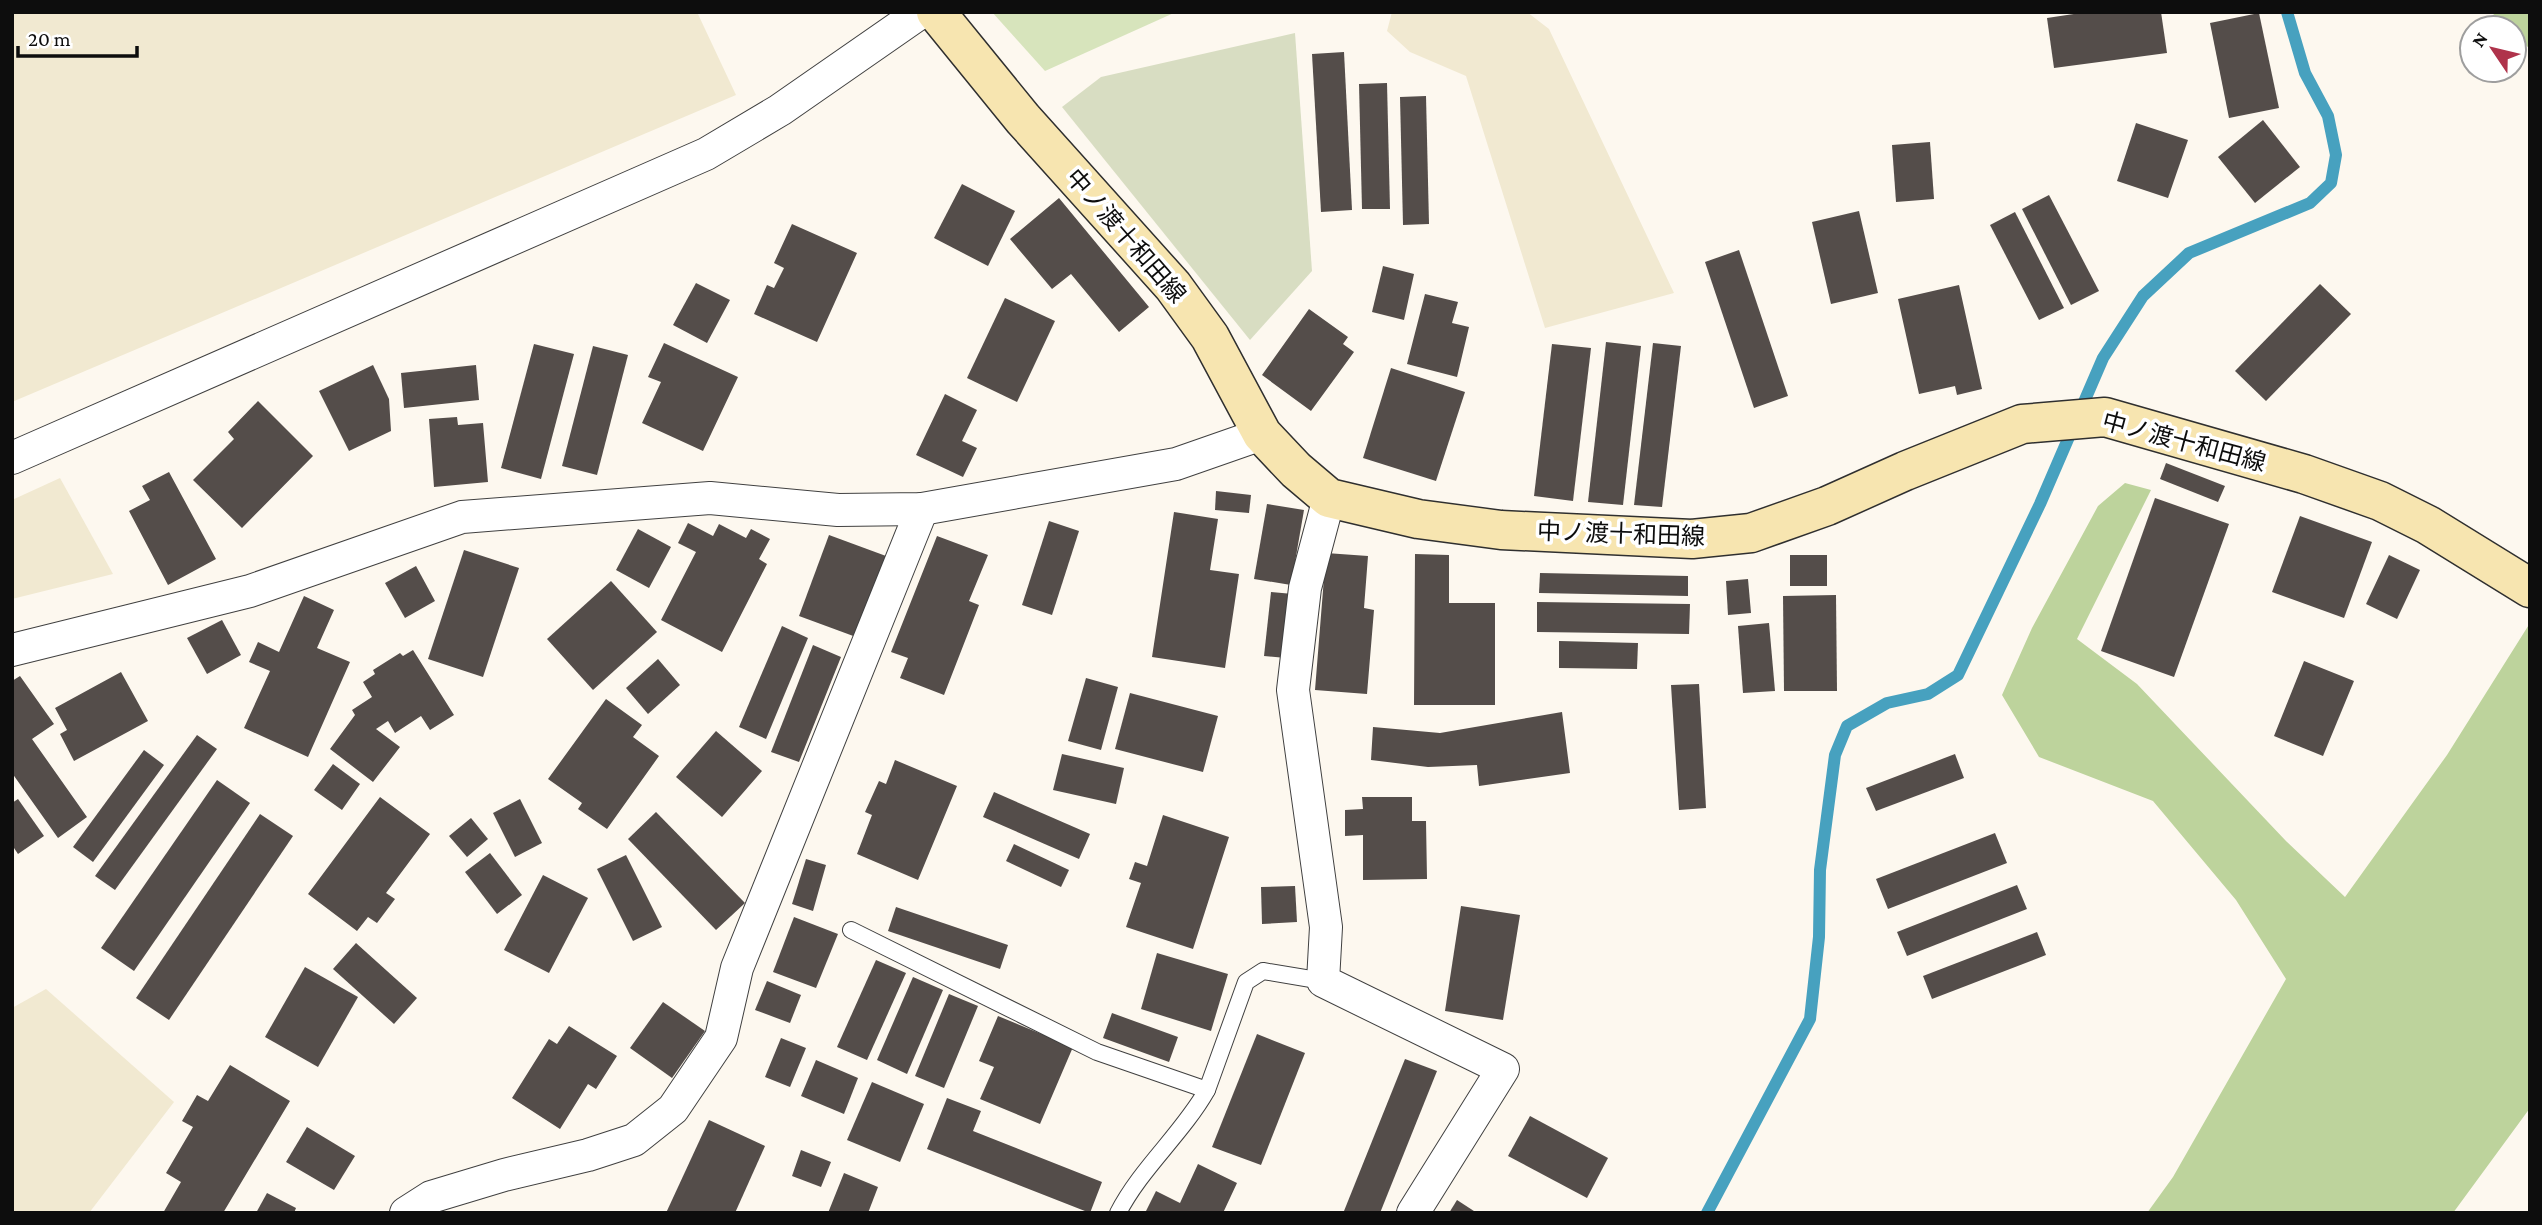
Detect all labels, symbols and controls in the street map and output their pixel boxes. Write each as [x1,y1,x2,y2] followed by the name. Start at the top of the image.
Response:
[18,14,136,58] scale bar
[2458,14,2528,84] north arrow
[28,27,71,51] text: 20 m
[2467,28,2492,51] text: N
[1061,163,1192,308] street label: 中ノ渡十和田線
[2099,407,2269,476] street label: 中ノ渡十和田線
[1537,517,1705,550] street label: 中ノ渡十和田線

